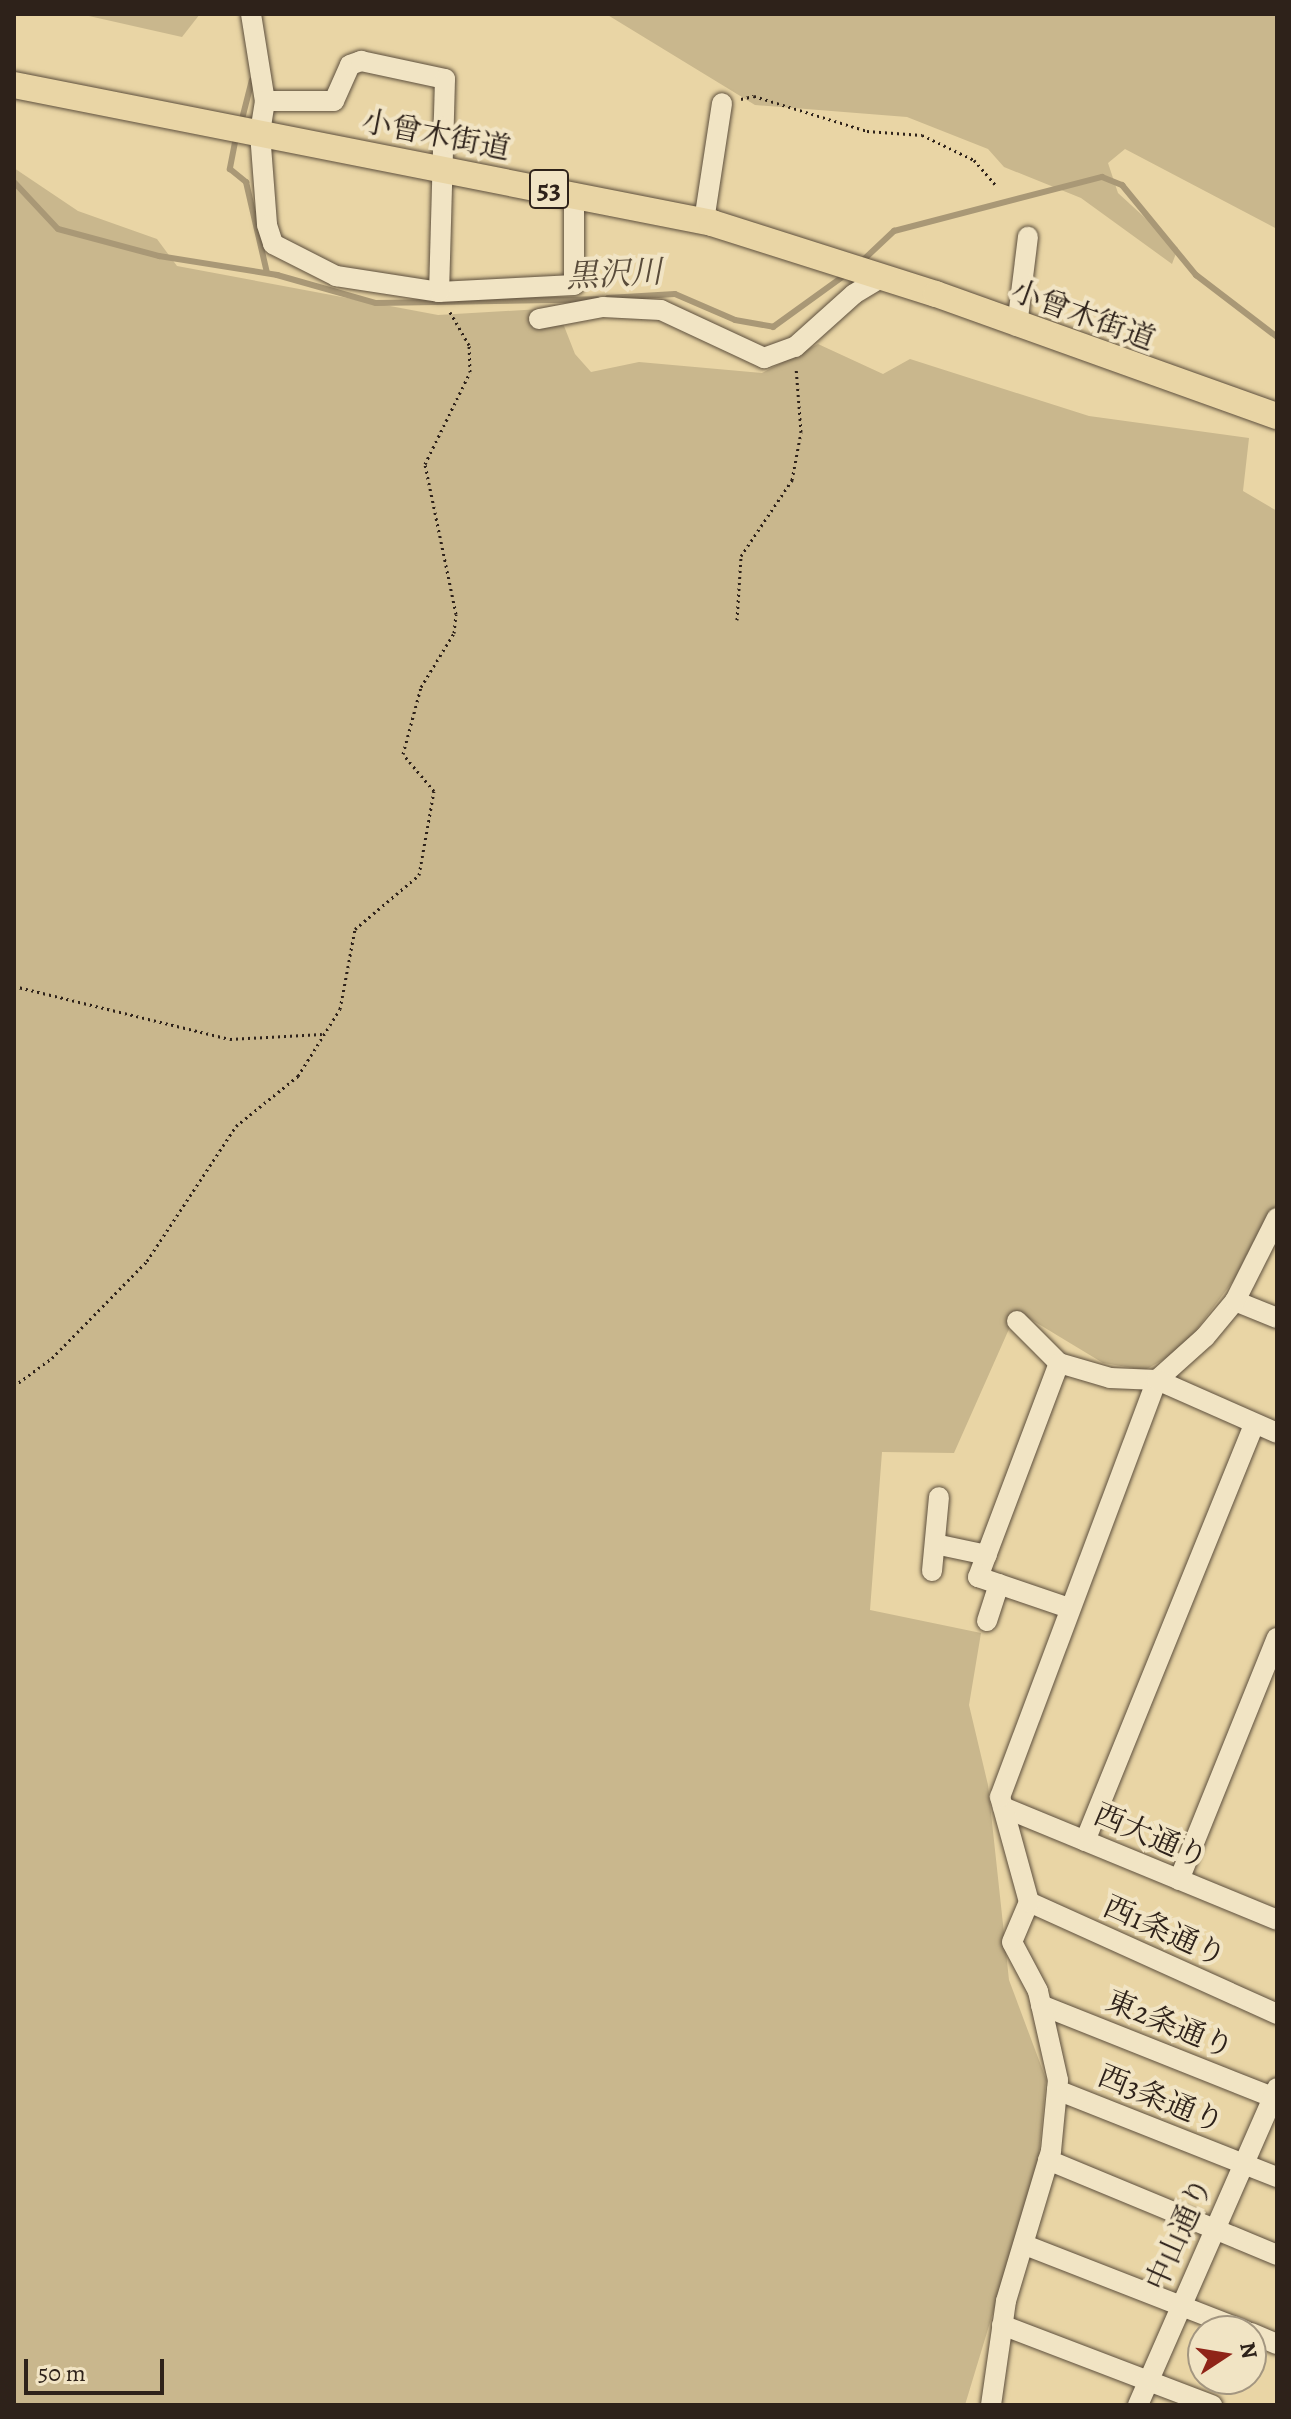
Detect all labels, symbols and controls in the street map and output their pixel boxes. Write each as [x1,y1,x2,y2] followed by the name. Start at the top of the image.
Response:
[359,103,513,167] street label: 小曾木街道
[529,165,569,213] road number: 53
[565,252,663,296] water label: 黒沢川
[1006,272,1160,358] street label: 小曾木街道
[1089,1796,1213,1876] street label: 西大通り
[1098,1888,1232,1974] street label: 西1条通り
[1101,1982,1239,2066] street label: 東2条通り
[1093,2057,1229,2141] street label: 西3条通り
[1138,2172,1220,2296] street label: 中山通り
[1187,2315,1267,2395] north arrow
[1232,2339,1265,2361] text: N
[28,2343,168,2393] scale bar
[38,2357,86,2389] text: 50 m

